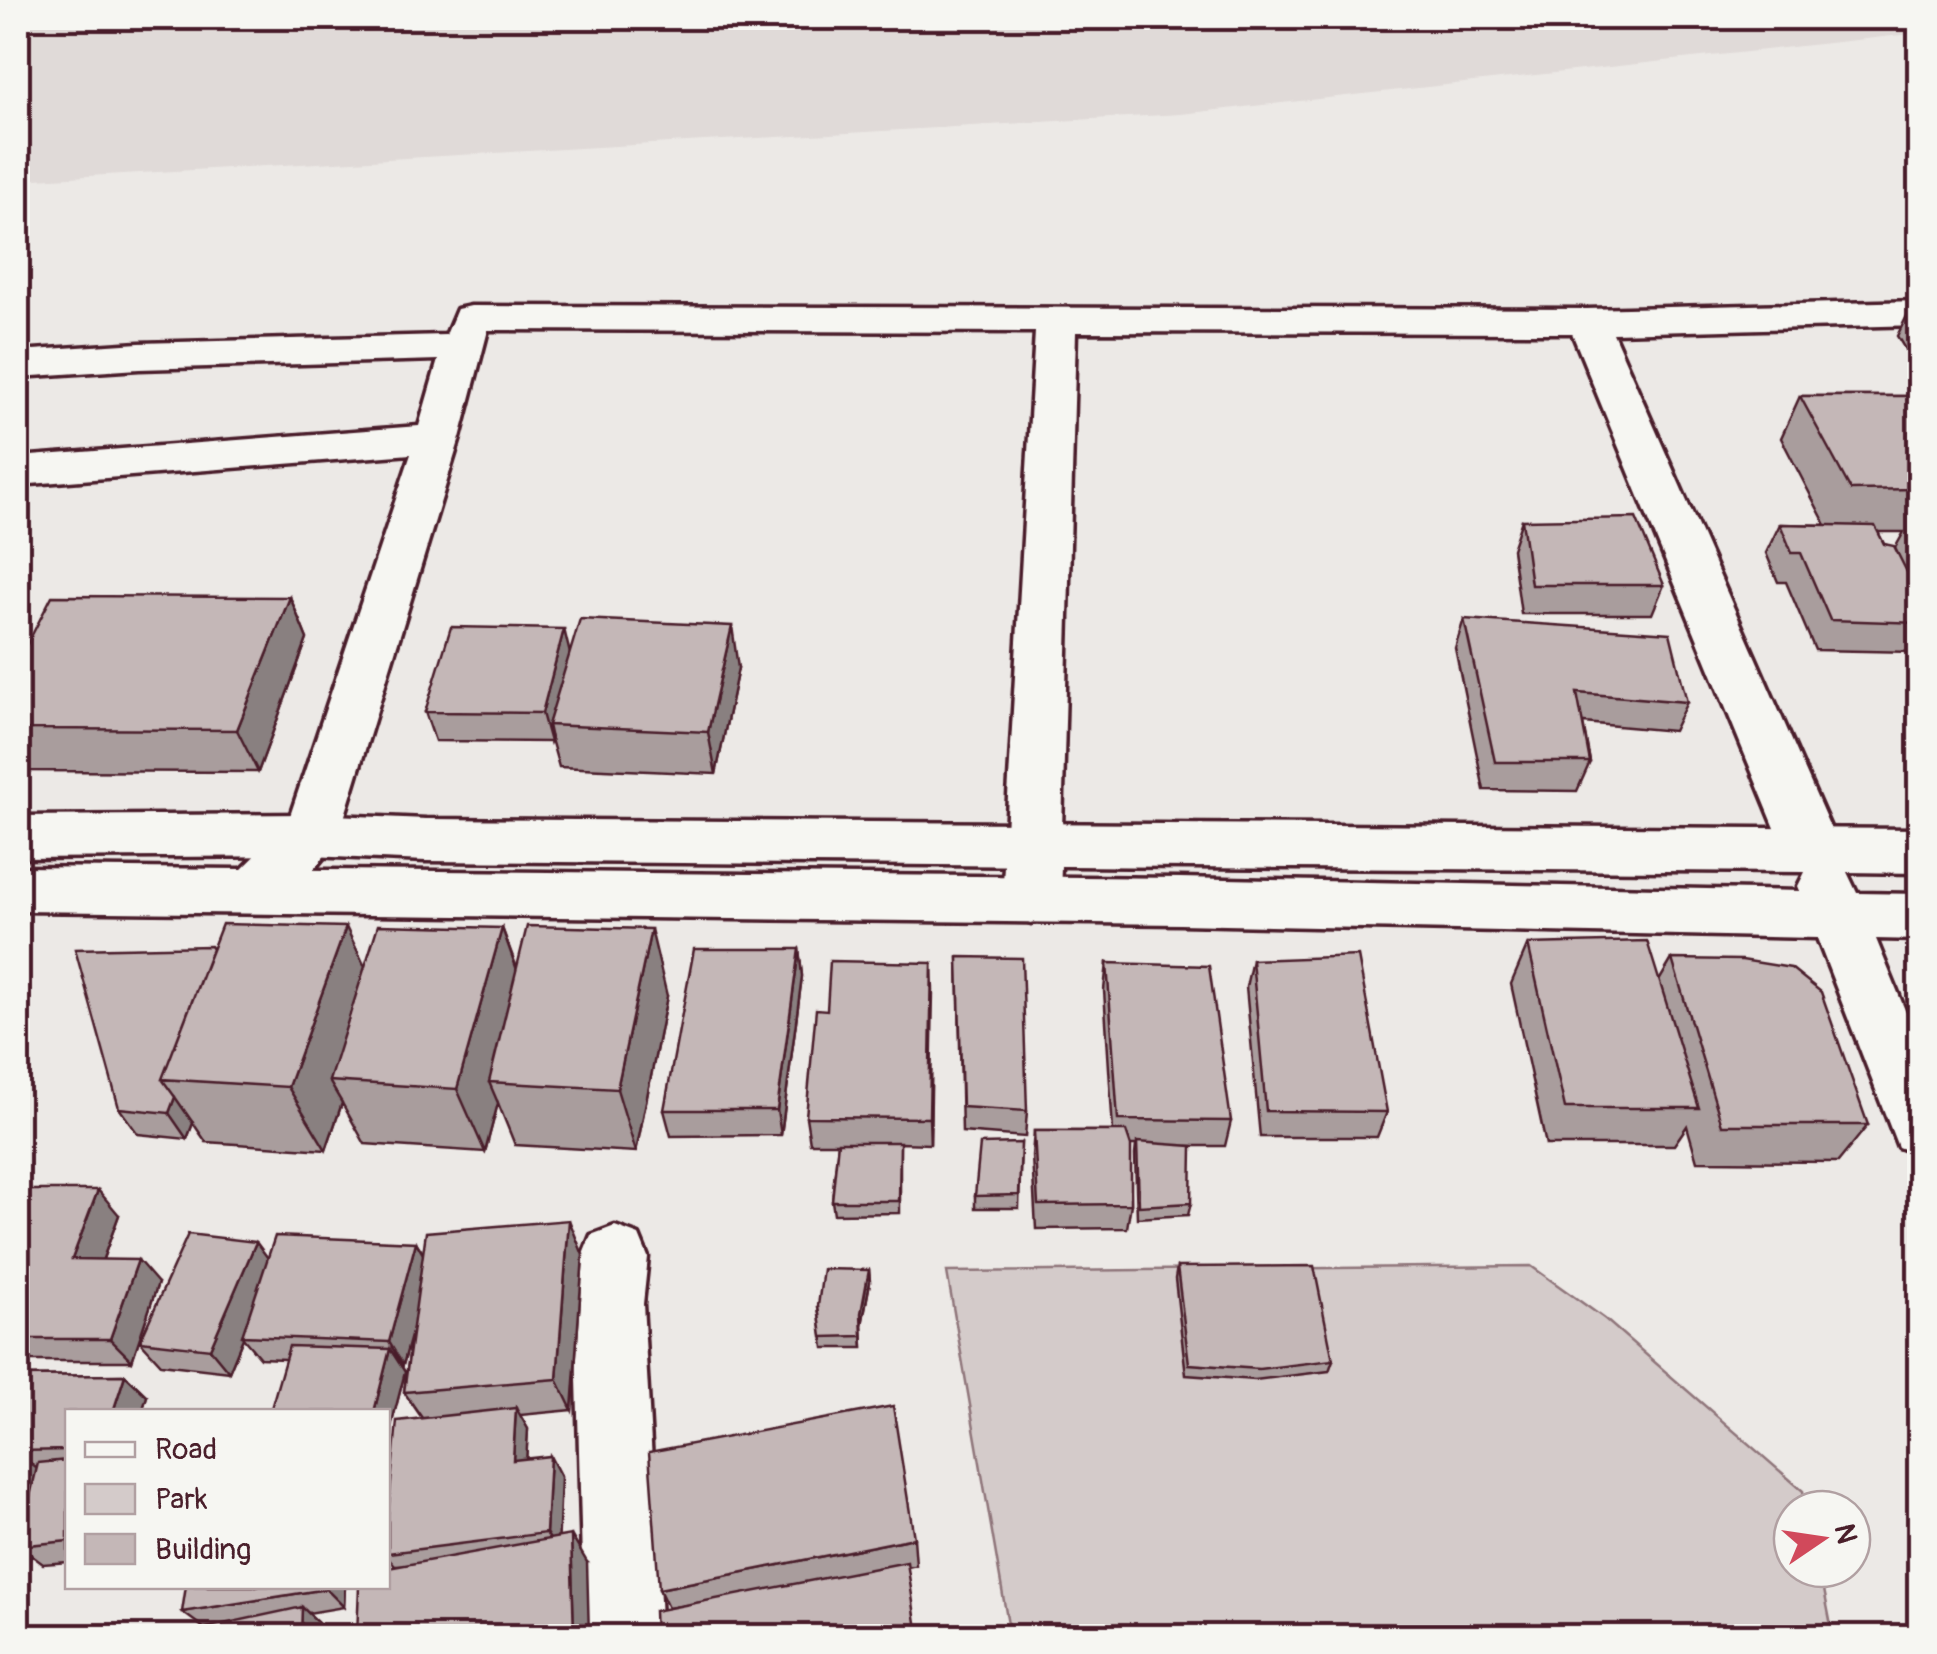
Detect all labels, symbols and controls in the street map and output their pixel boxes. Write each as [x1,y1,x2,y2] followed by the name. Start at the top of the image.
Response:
[65,1409,390,1589] legend
[155,1431,217,1468] text: Road
[155,1481,208,1518] text: Park
[1772,1489,1872,1589] north arrow
[1826,1521,1864,1547] text: N
[155,1531,251,1568] text: Building

